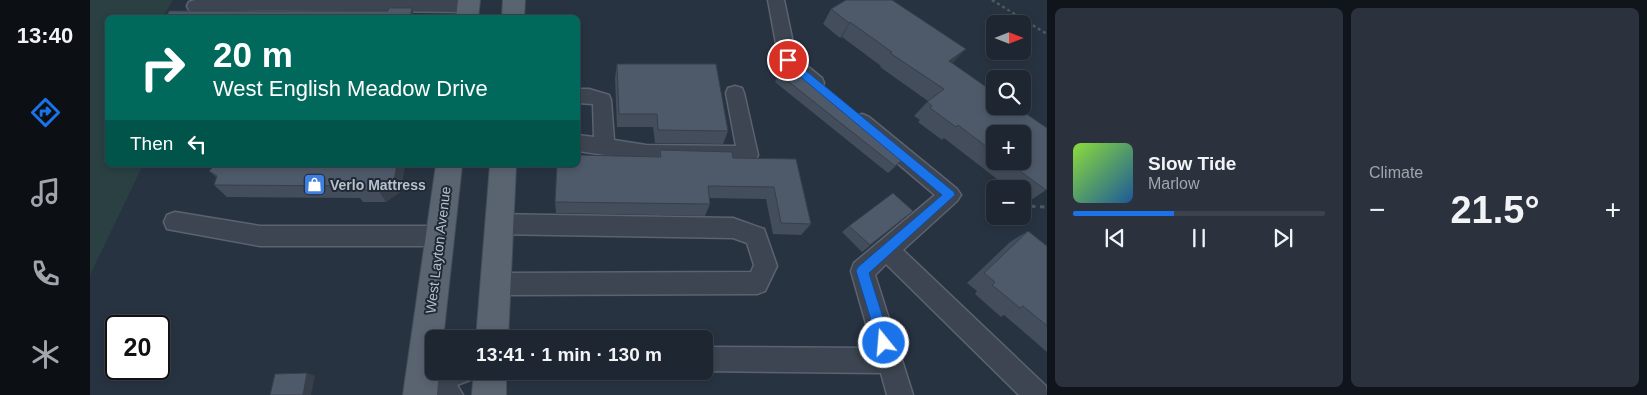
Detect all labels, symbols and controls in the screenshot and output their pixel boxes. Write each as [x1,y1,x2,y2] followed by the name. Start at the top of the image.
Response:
[986,15,1031,60] north arrow
[986,15,1031,225] map controls
[17,23,73,48] text: 13:40
[130,35,195,100] icon: right
[213,35,293,74] text: 20 m
[767,39,809,81] pin
[774,46,802,74] icon: arrive
[986,70,1031,115] button: search
[213,76,488,101] text: West English Meadow Drive
[28,95,63,130] icon: directions
[986,125,1031,170] button: +
[183,130,211,158] icon: left
[130,133,173,154] text: Then
[1148,153,1236,174] text: Slow Tide
[1369,164,1423,181] text: Climate
[302,173,326,197] shop icon: Verlo Mattress
[28,175,63,210] icon: music
[1148,175,1200,192] text: Marlow
[330,177,426,193] place label: Verlo Mattress
[986,180,1031,225] button: −
[422,185,454,314] street label: West Layton Avenue
[1450,189,1540,231] text: 21.5°
[1369,194,1385,225] text: −
[1605,194,1621,225] text: +
[1101,224,1129,252] icon: previous
[1185,224,1213,252] icon: pause
[1269,224,1297,252] icon: next
[28,256,63,291] icon: phone
[105,315,170,380] speed limit sign: 20
[857,316,909,368] position arrow
[28,337,63,372] icon: climate
[476,344,662,365] text: 13:41 · 1 min · 130 m

